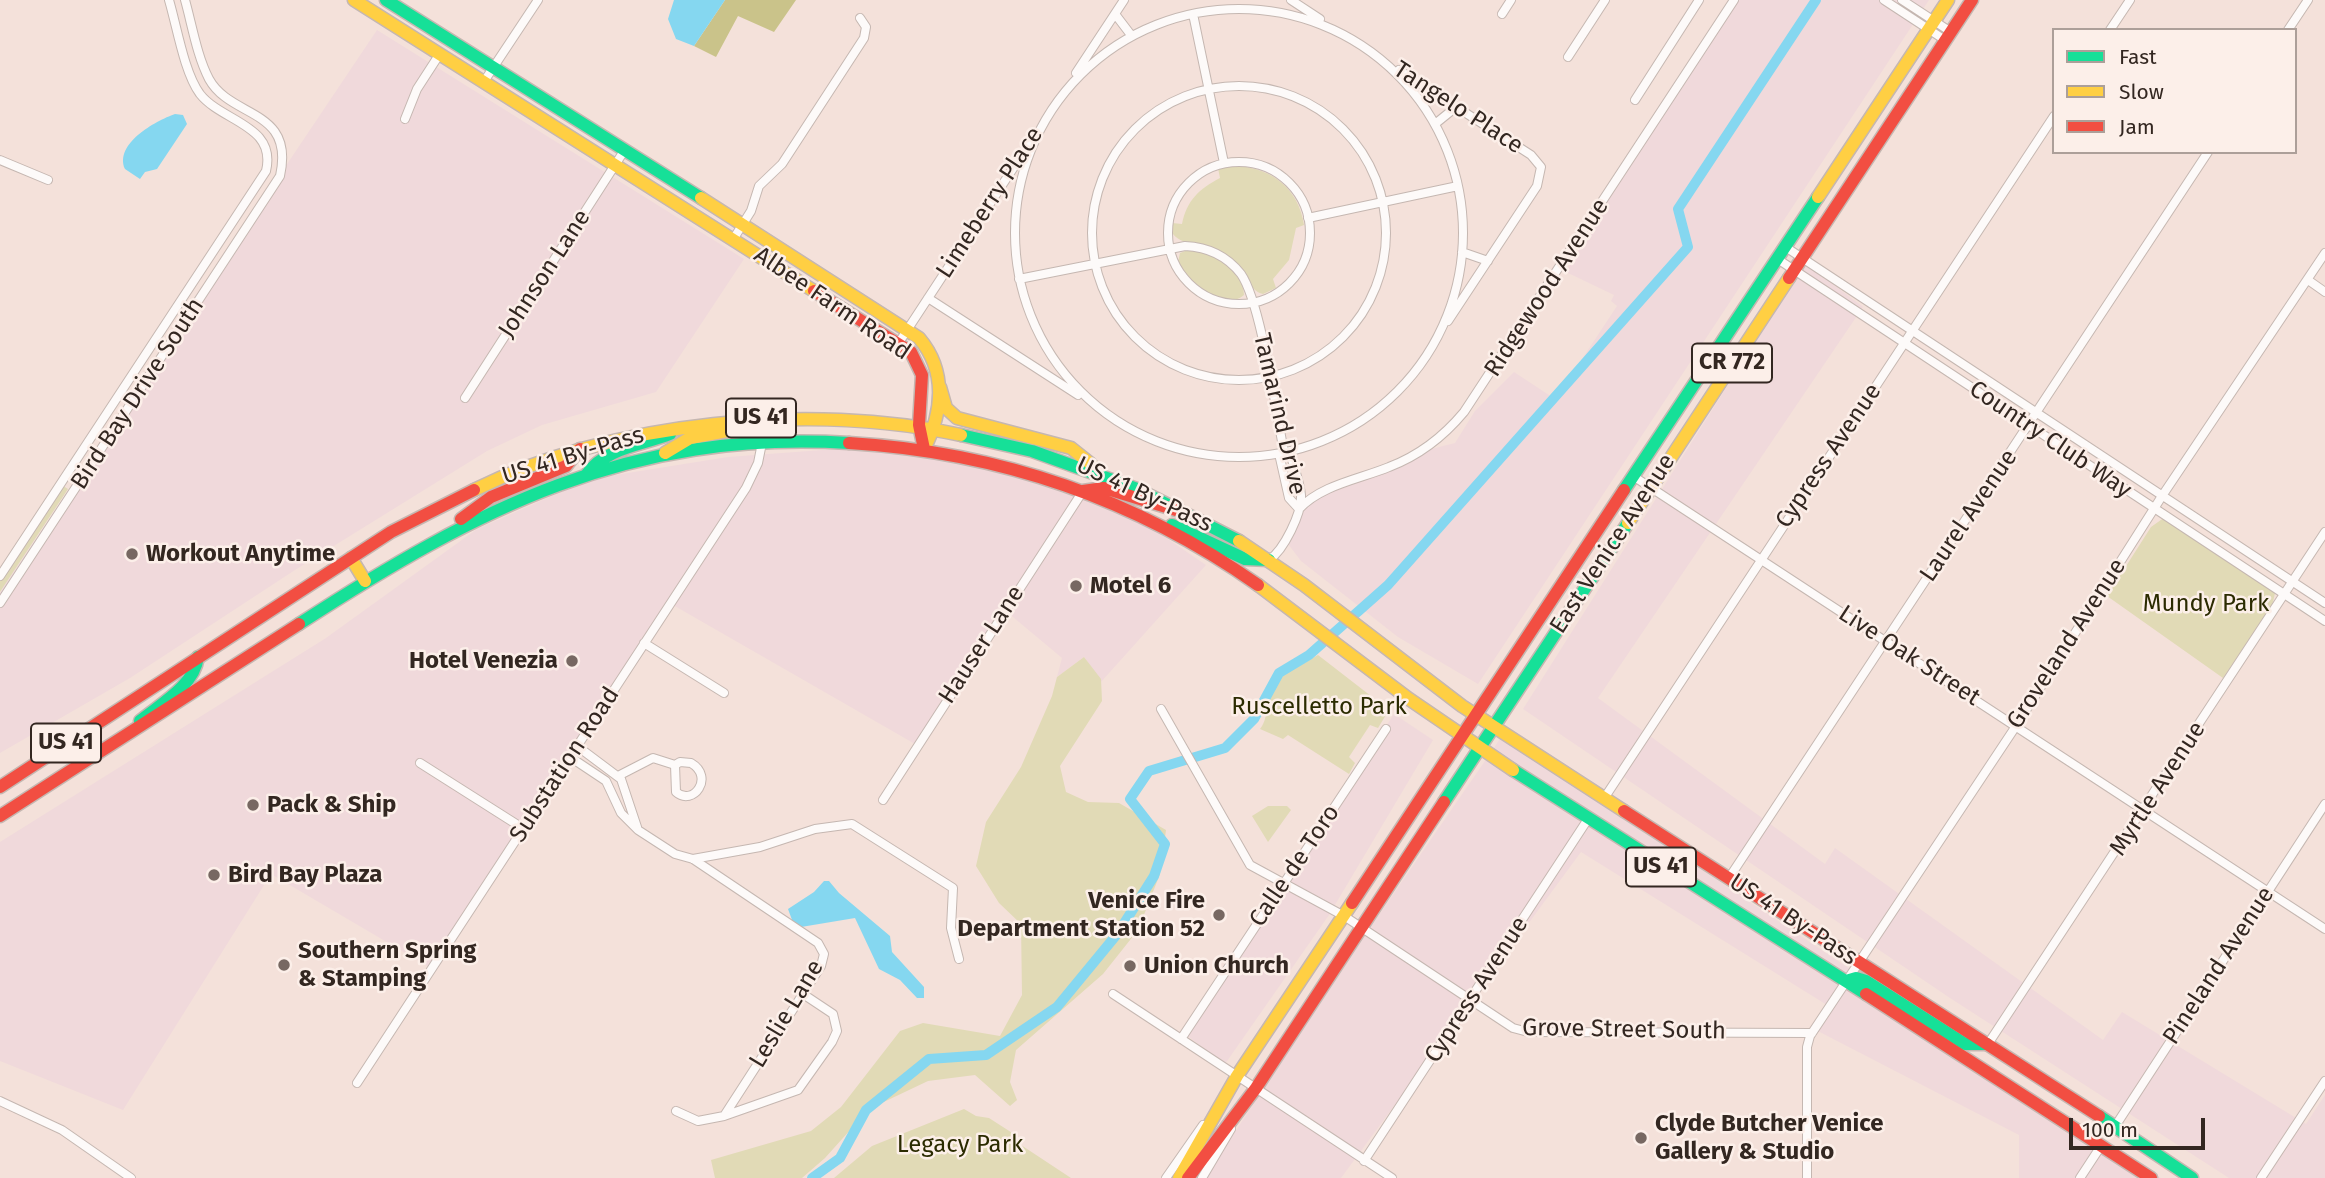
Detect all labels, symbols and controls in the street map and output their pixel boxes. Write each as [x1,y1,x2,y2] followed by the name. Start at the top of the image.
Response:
[2052,28,2297,154] legend
[2119,44,2157,70] text: Fast
[1388,55,1528,161] street label: Tangelo Place
[2119,79,2164,105] text: Slow
[2119,114,2155,140] text: Jam
[931,122,1049,284] street label: Limeberry Place
[1479,194,1615,382] street label: Ridgewood Avenue
[493,205,597,343] street label: Johnson Lane
[748,241,916,367] street label: Albee Farm Road
[65,293,211,495] street label: Bird Bay Drive South
[1246,330,1312,498] street label: Tamarind Drive
[1692,344,1772,382] road number: CR 772
[1963,375,2137,505] street label: Country Club Way
[1770,378,1888,534] street label: Cypress Avenue
[726,398,796,438] road number: US 41
[499,421,647,491] street label: US 41 By-Pass
[1914,444,2024,588] street label: Laurel Avenue
[1544,449,1682,639] street label: East Venice Avenue
[1071,451,1217,539] street label: US 41 By-Pass
[146,540,335,568] place label: Workout Anytime
[124,546,140,562] marker: Workout Anytime
[2001,554,2133,734] street label: Groveland Avenue
[1090,572,1171,600] place label: Motel 6
[1068,578,1084,594] marker: Motel 6
[933,580,1031,710] street label: Hauser Lane
[2143,590,2269,618] park label: Mundy Park
[1833,600,1985,712] street label: Live Oak Street
[409,647,558,675] place label: Hotel Venezia
[564,653,580,669] marker: Hotel Venezia
[504,682,626,848] street label: Substation Road
[1231,693,1407,721] park label: Ruscelletto Park
[2104,717,2212,861] street label: Myrtle Avenue
[31,723,101,762] road number: US 41
[267,791,396,819] place label: Pack & Ship
[245,797,261,813] marker: Pack & Ship
[1244,800,1346,932] street label: Calle de Toro
[1626,848,1696,887] road number: US 41
[228,861,382,889] place label: Bird Bay Plaza
[206,867,222,883] marker: Bird Bay Plaza
[1724,868,1862,972] street label: US 41 By-Pass
[2157,882,2281,1050] street label: Pineland Avenue
[957,887,1205,943] place label: Venice Fire Department Station 52
[1211,907,1227,923] marker: Venice Fire Department Station 52
[1419,912,1535,1068] street label: Cypress Avenue
[298,937,477,993] place label: Southern Spring & Stamping
[1144,952,1289,980] place label: Union Church
[744,955,830,1073] street label: Leslie Lane
[276,957,292,973] marker: Southern Spring & Stamping
[1122,958,1138,974] marker: Union Church
[1522,1014,1726,1046] street label: Grove Street South
[2073,1104,2210,1148] scale bar
[1655,1110,1884,1166] place label: Clyde Butcher Venice Gallery & Studio
[2082,1117,2138,1143] text: 100 m
[1633,1130,1649,1146] marker: Clyde Butcher Venice Gallery & Studio
[897,1131,1023,1159] park label: Legacy Park

